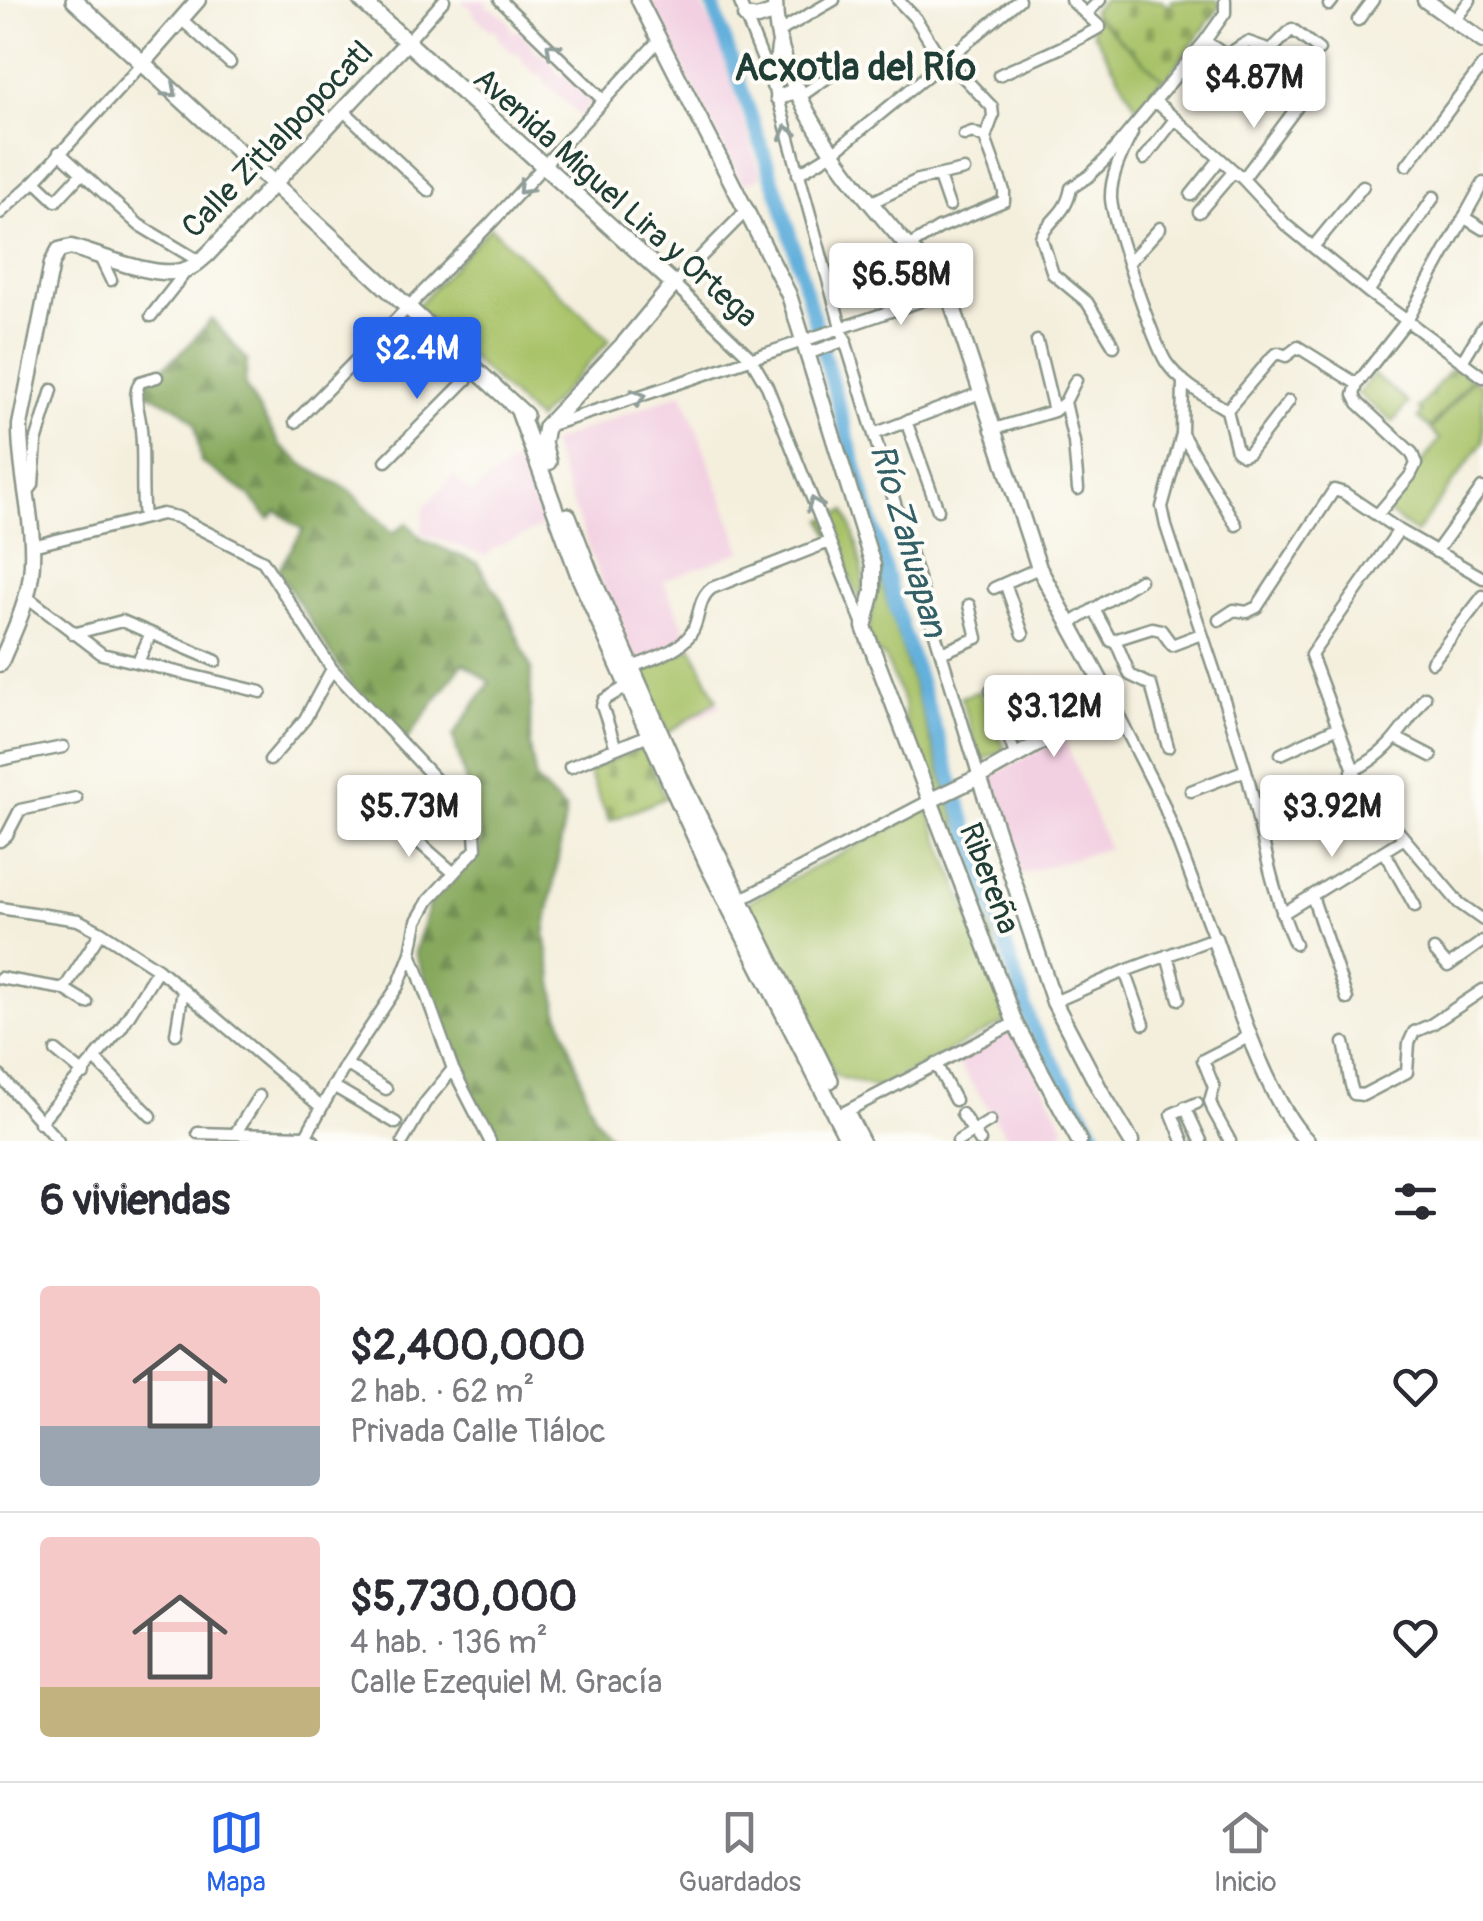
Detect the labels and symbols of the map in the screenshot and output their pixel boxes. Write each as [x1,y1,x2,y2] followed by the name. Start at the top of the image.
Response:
[173,33,382,247] street label: Calle Zitlalpopocatl
[546,43,564,61] one-way arrow
[734,44,976,92] district label: Acxotla del Río
[1173,46,1335,131] pin: $4.87M
[464,59,766,336] street label: Avenida Miguel Lira y Ortega
[159,79,178,97] one-way arrow
[778,124,799,141] one-way arrow
[518,176,536,195] one-way arrow
[820,243,982,328] pin: $6.58M
[347,317,487,402] pin: $2.4M
[630,389,647,409] one-way arrow
[860,439,957,644] water label: Río Zahuapan
[806,496,826,514] one-way arrow
[973,675,1135,760] pin: $3.12M
[328,775,490,860] pin: $5.73M
[1251,775,1413,860] pin: $3.92M
[950,817,1028,939] street label: Ribereña

